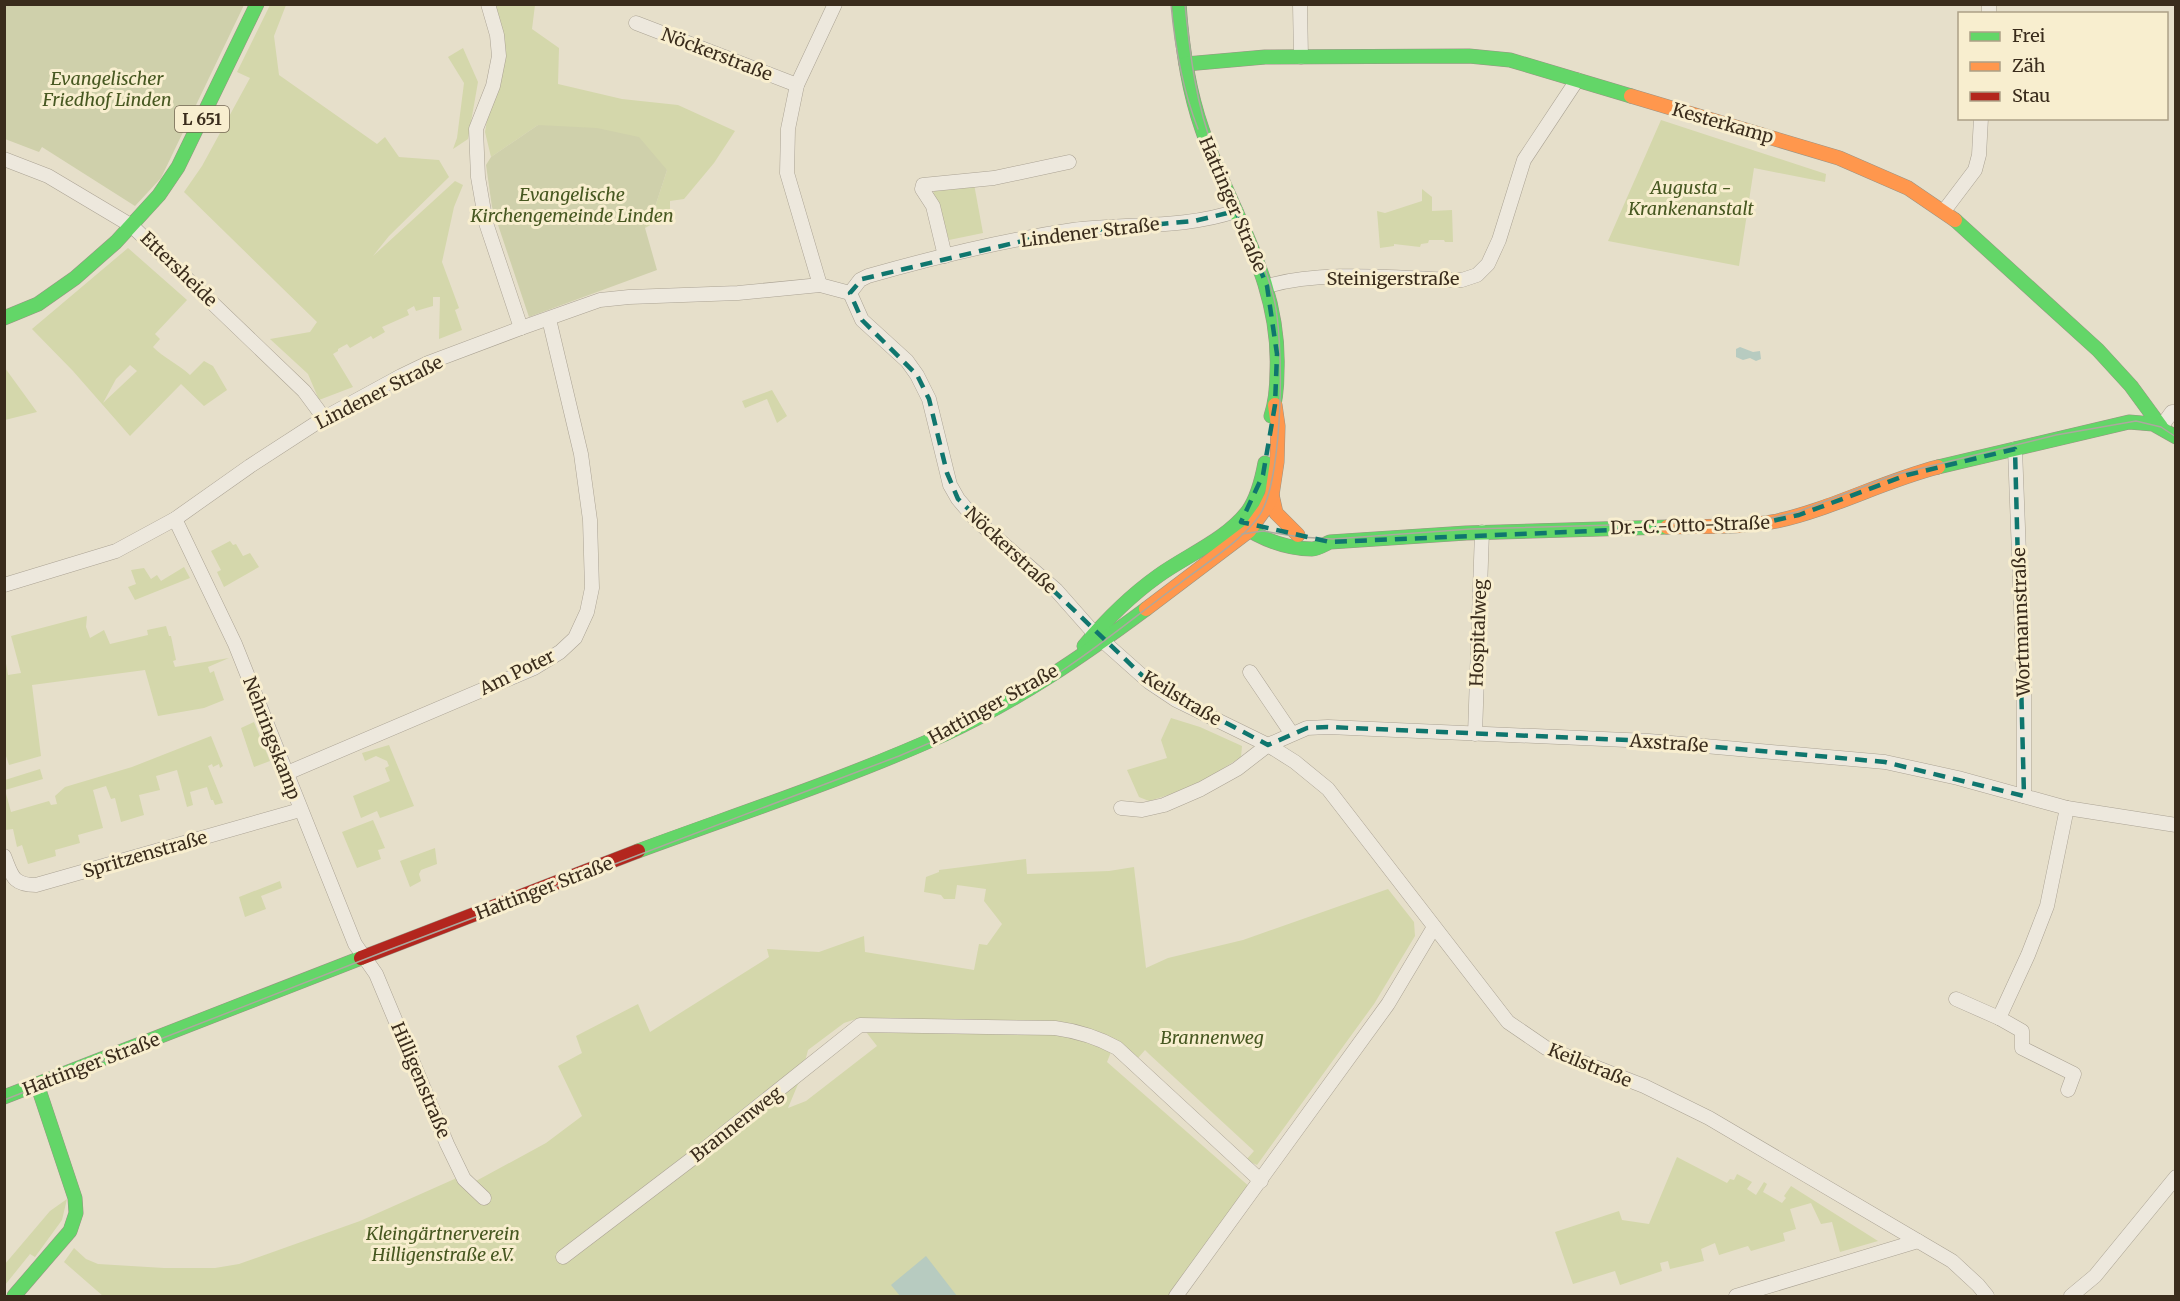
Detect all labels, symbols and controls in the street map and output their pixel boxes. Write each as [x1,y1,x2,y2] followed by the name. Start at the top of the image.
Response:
[1958,12,2168,120] legend
[658,22,776,86] street label: Nöckerstraße
[2012,24,2046,47] text: Frei
[2012,54,2046,77] text: Zäh
[41,67,172,111] park label: Evangelischer Friedhof Linden
[2012,84,2050,107] text: Stau
[1670,98,1776,148] street label: Kesterkamp
[175,106,229,132] road number: L 651
[1194,133,1272,275] street label: Hattinger Straße
[1627,176,1755,220] park label: Augusta - Krankenanstalt
[469,183,674,227] park label: Evangelische Kirchengemeinde Linden
[1019,212,1161,252] street label: Lindener Straße
[136,227,222,311] street label: Ettersheide
[1327,267,1459,290] street label: Steinigerstraße
[312,350,446,434] street label: Lindener Straße
[960,502,1062,598] street label: Nöckerstraße
[1610,511,1770,539] street label: Dr.-C.-Otto-Straße
[2007,547,2035,698] street label: Wortmannstraße
[1465,579,1491,687] street label: Hospitalweg
[475,644,558,700] street label: Am Poter
[924,659,1062,749] street label: Hattinger Straße
[1138,665,1226,731] street label: Keilstraße
[238,673,306,803] street label: Nehringskamp
[1628,729,1709,757] street label: Axstraße
[80,825,210,883] street label: Spritzenstraße
[472,851,616,925] street label: Hattinger Straße
[386,1019,456,1141] street label: Hilligenstraße
[1160,1026,1264,1049] park label: Brannenweg
[19,1027,163,1101] street label: Hattinger Straße
[1545,1038,1635,1092] street label: Keilstraße
[686,1081,786,1167] street label: Brannenweg
[365,1222,520,1266] park label: Kleingärtnerverein Hilligenstraße e.V.

